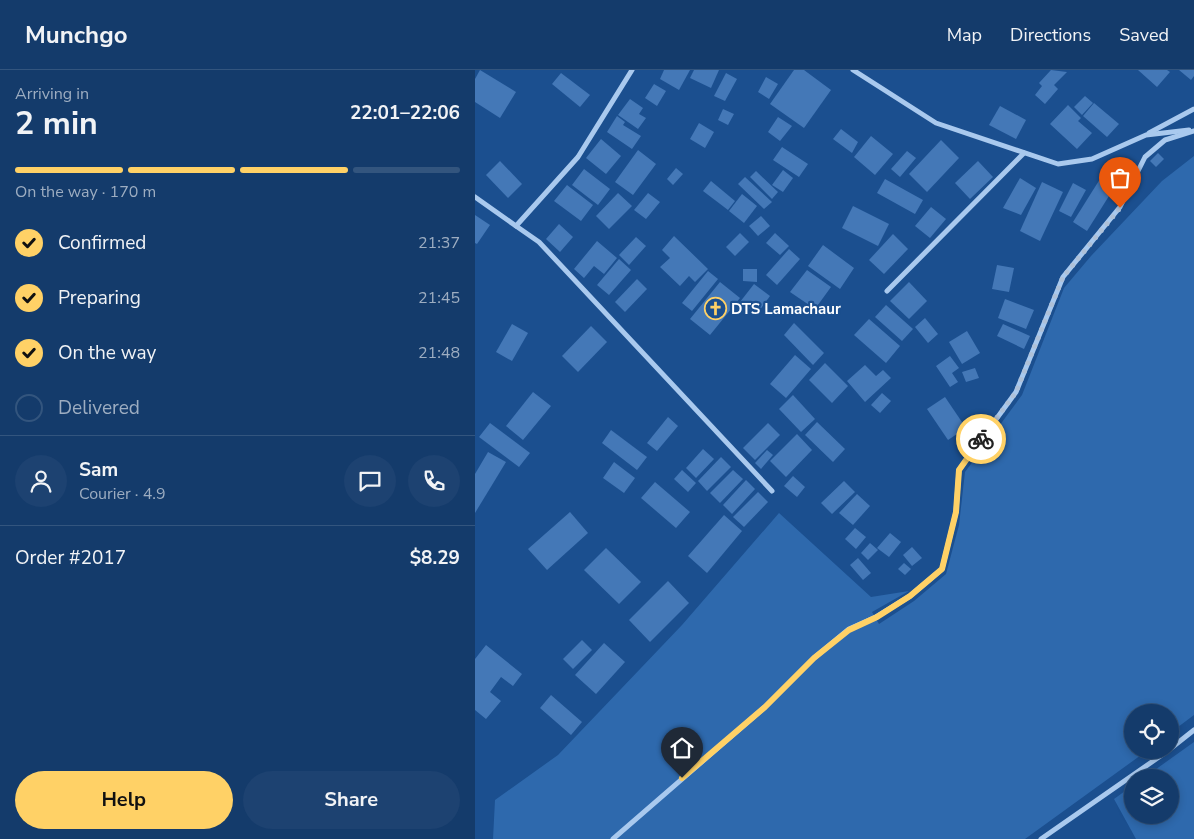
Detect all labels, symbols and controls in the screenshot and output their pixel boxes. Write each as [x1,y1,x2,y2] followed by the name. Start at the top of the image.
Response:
[25,19,127,51] text: Munchgo
[947,23,982,47] text: Map
[1010,23,1091,47] text: Directions
[1119,23,1169,47] text: Saved
[15,83,89,105] text: Arriving in
[350,100,460,126] text: 22:01–22:06
[15,102,98,145] text: 2 min
[1099,157,1141,208] pin
[1106,164,1134,192] icon: bag
[15,181,156,203] text: On the way · 170 m
[15,229,43,257] icon: check
[58,230,146,256] text: Confirmed
[418,232,460,254] text: 21:37
[15,284,43,312] icon: check
[58,285,141,311] text: Preparing
[418,287,460,309] text: 21:45
[703,297,727,321] church icon: DTS Lamachaur
[731,299,841,319] place label: DTS Lamachaur
[15,339,43,367] icon: check
[58,340,156,366] text: On the way
[418,342,460,364] text: 21:48
[58,395,140,421] text: Delivered
[956,414,1006,464] courier
[967,425,995,453] icon: bike
[15,455,67,507] button: person
[344,455,396,507] button: chat
[408,455,460,507] button: phone
[79,457,118,483] text: Sam
[79,483,165,505] text: Courier · 4.9
[15,545,126,571] text: Order #2017
[410,545,460,571] text: $8.29
[1124,704,1179,824] map controls
[1124,704,1179,759] button: locate
[661,727,703,778] pin
[668,734,696,762] icon: home
[1124,769,1179,824] button: layers
[15,771,233,829] button: Help
[243,771,460,829] button: Share

